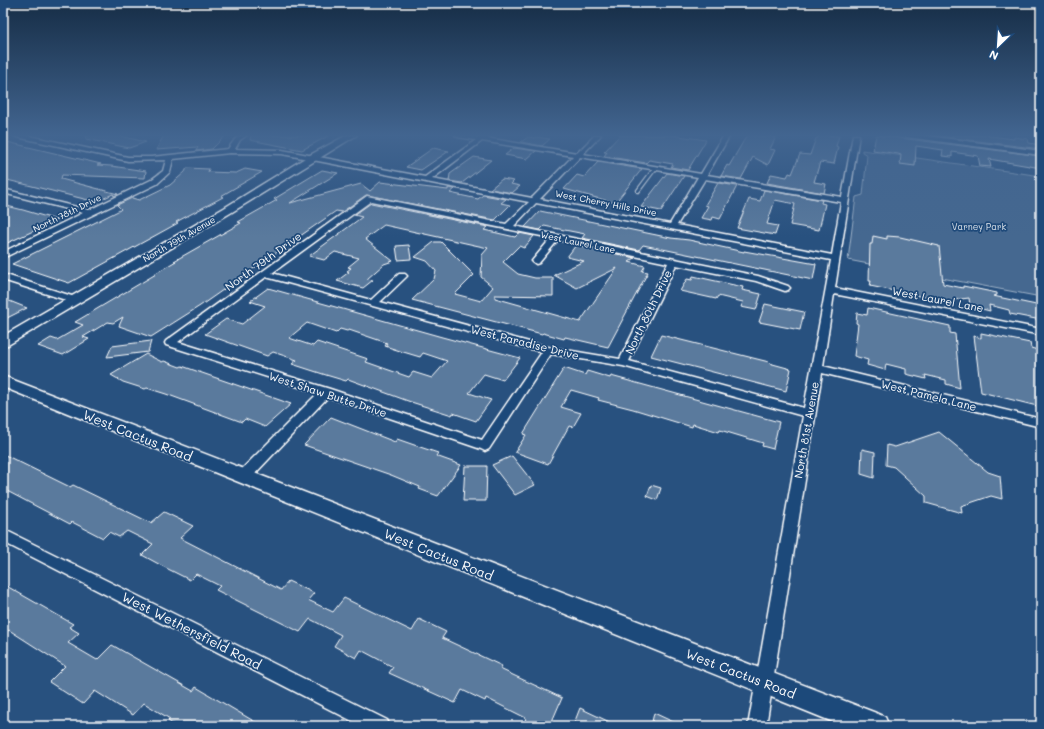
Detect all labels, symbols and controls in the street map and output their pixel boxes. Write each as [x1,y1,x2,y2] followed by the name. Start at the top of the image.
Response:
[978,26,1018,66] north arrow
[987,47,1001,64] text: N
[554,188,658,218] street label: West Cherry Hills Drive
[31,192,103,234] street label: North 78th Drive
[141,214,217,264] street label: North 79th Avenue
[952,221,1006,232] park label: Varney Park
[222,228,304,294] street label: North 79th Drive
[540,229,616,255] street label: West Laurel Lane
[621,267,675,357] street label: North 80th Drive
[891,283,985,315] street label: West Laurel Lane
[469,321,581,363] street label: West Paradise Drive
[267,368,389,420] street label: West Shaw Butte Drive
[880,376,979,414] street label: West Pamela Lane
[790,380,822,480] street label: North 81st Avenue
[81,405,195,465] street label: West Cactus Road
[382,524,496,584] street label: West Cactus Road
[119,587,265,673] street label: West Wethersfield Road
[684,644,798,702] street label: West Cactus Road

